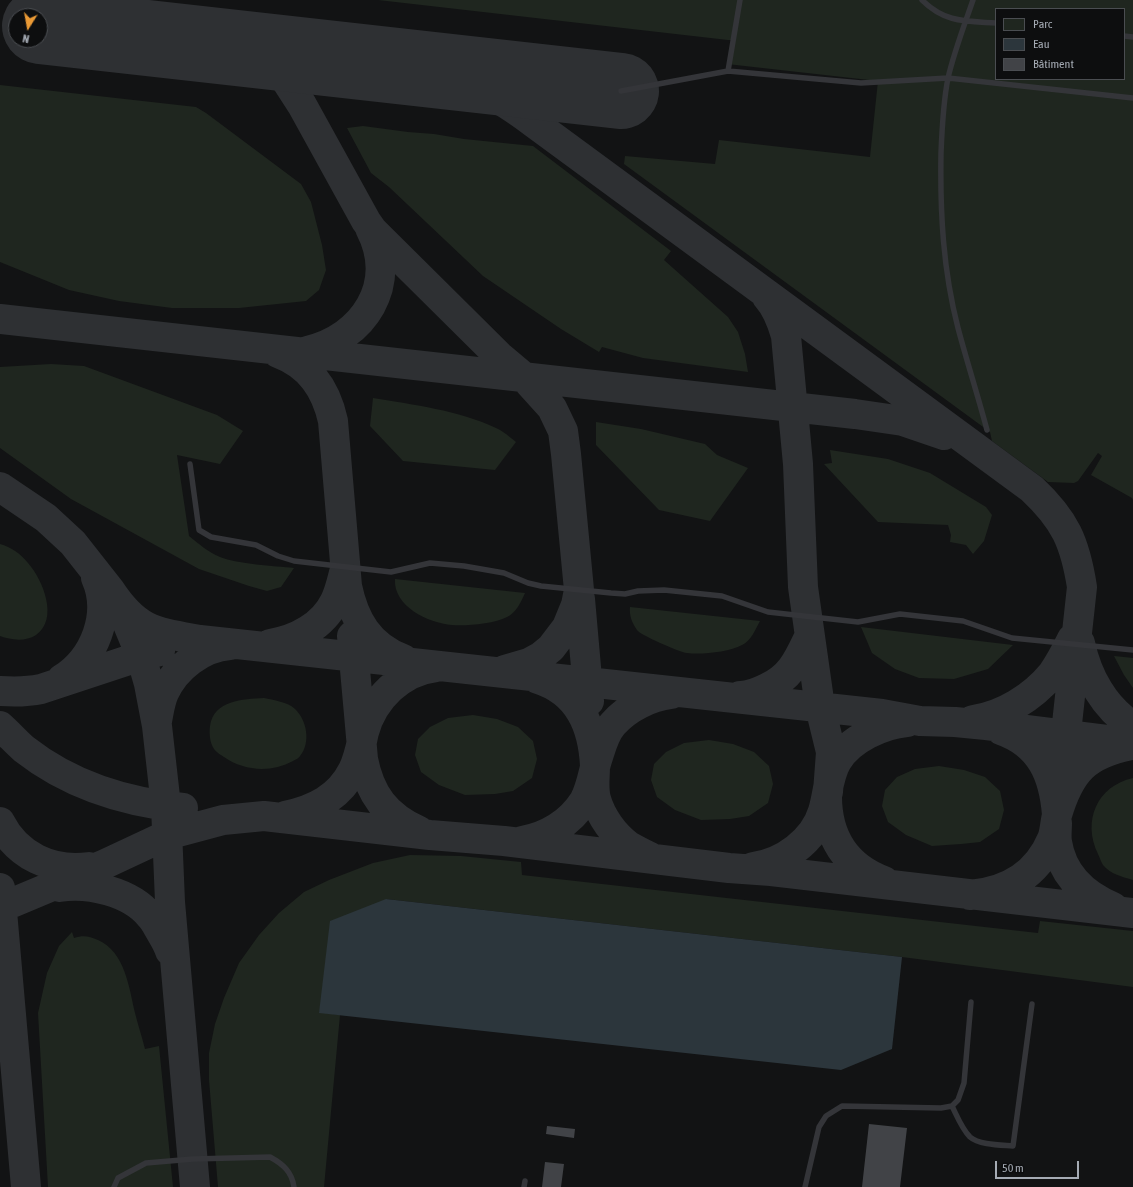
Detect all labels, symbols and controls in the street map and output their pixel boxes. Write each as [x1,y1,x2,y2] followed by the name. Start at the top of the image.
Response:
[8,8,48,48] north arrow
[995,8,1125,80] legend
[1033,17,1052,31] text: Parc
[22,32,30,45] text: N
[1033,37,1050,51] text: Eau
[1033,57,1074,71] text: Bâtiment
[997,1153,1081,1179] scale bar
[1002,1161,1024,1175] text: 50 m

